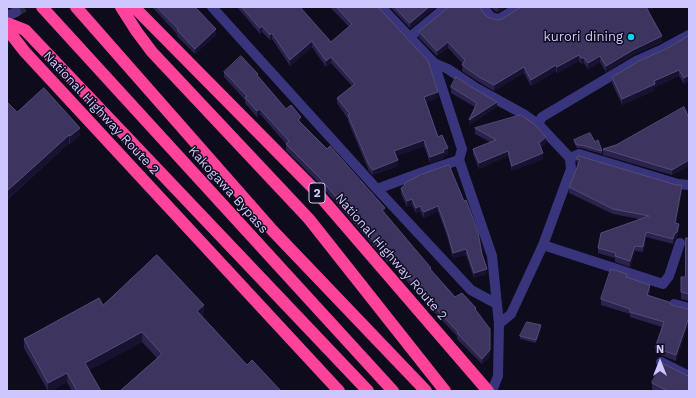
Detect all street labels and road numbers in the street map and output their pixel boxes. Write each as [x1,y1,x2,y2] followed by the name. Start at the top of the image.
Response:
[40,48,162,178] street label: National Highway Route 2
[185,143,271,237] street label: Kakogawa Bypass
[309,183,325,203] road number: 2
[332,190,450,324] street label: National Highway Route 2

